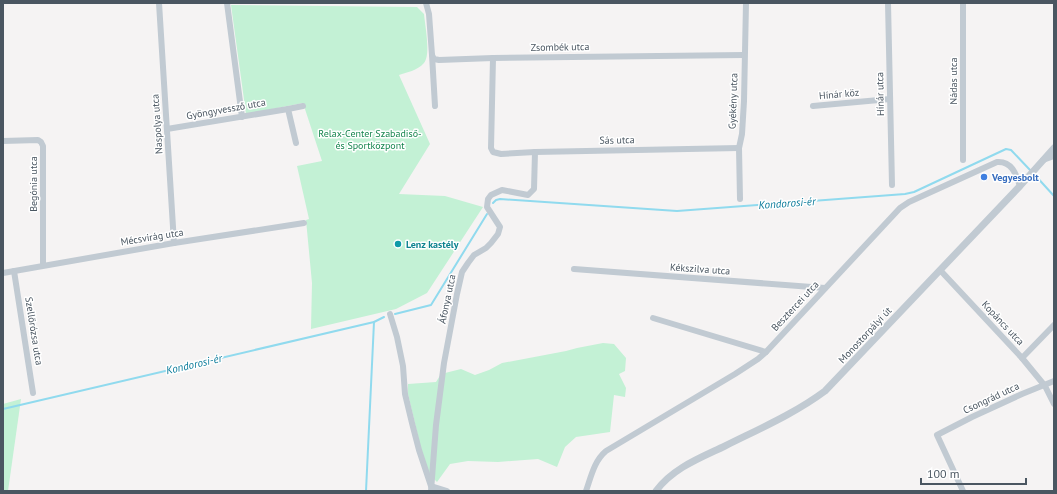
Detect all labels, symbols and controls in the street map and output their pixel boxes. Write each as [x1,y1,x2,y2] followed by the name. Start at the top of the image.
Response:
[531,40,589,54] street label: Zsombék utca
[947,57,960,105] street label: Nádas utca
[873,72,887,116] street label: Hínár utca
[726,73,740,129] street label: Gyékény utca
[818,86,860,102] street label: Hínár köz
[148,94,166,154] street label: Naspolya utca
[185,96,267,122] street label: Gyöngyvessző utca
[318,127,422,152] park label: Relax-Center Szabadiső- és Sportközpont
[599,133,635,147] street label: Sás utca
[27,156,40,212] street label: Begónia utca
[991,171,1039,184] place label: Vegyesbolt
[979,172,989,182] marker: Vegyesbolt
[758,194,817,212] water label: Kondorosi-ér
[120,226,184,248] street label: Mécsvirág utca
[406,238,459,251] place label: Lenz kastély
[393,239,403,249] marker: Lenz kastély
[669,260,731,278] street label: Kékszilva utca
[435,273,459,325] street label: Áfonya utca
[768,278,822,334] street label: Besztercei utca
[22,296,46,366] street label: Szellőrózsa utca
[979,298,1027,348] street label: Kopáncs utca
[836,304,895,366] street label: Monostorpályi út
[165,350,225,377] water label: Kondorosi-ér
[961,379,1021,417] street label: Csongrád utca
[921,460,1026,486] scale bar
[927,466,960,481] text: 100 m

